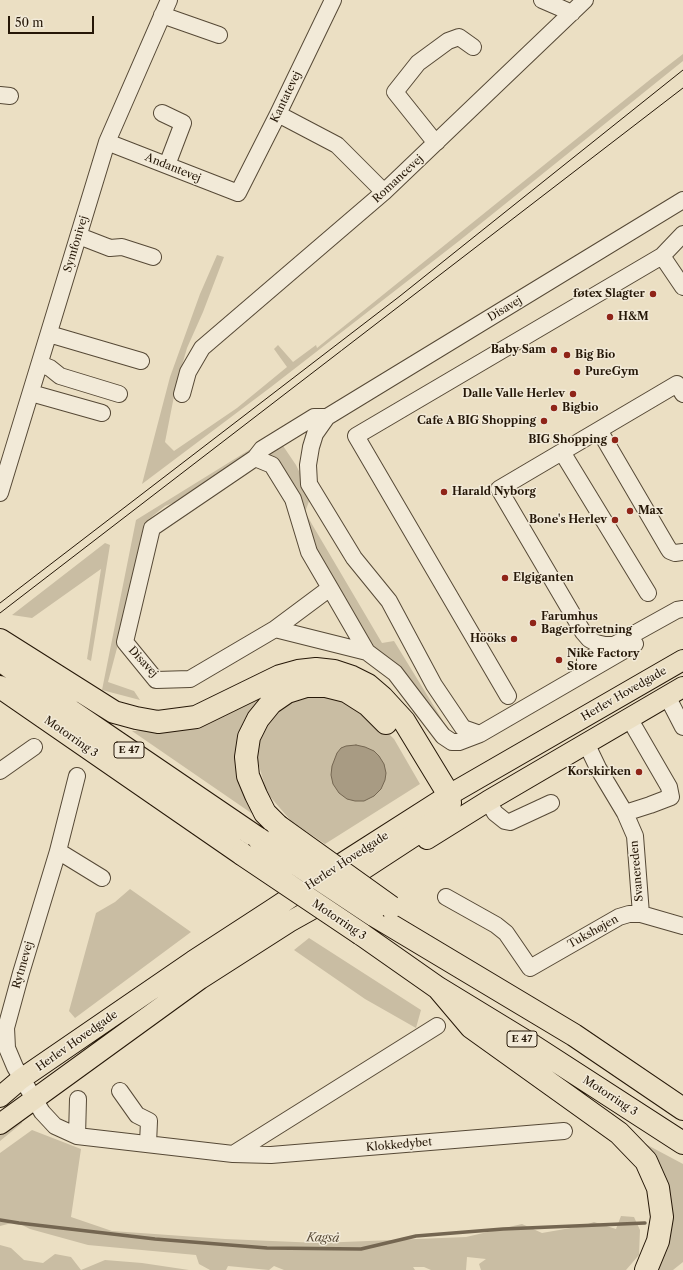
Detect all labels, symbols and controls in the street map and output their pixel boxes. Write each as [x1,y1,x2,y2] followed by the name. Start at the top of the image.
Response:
[10,8,96,34] scale bar
[15,15,44,30] text: 50 m
[268,69,304,125] street label: Kantatevej
[143,151,203,185] street label: Andantevej
[370,152,426,206] street label: Romancevej
[61,214,91,274] street label: Symfonivej
[573,287,645,301] place label: føtex Slagter
[648,289,658,299] marker: føtex Slagter
[486,294,524,324] street label: Disavej
[618,310,649,324] place label: H&M
[605,312,615,322] marker: H&M
[491,343,546,357] place label: Baby Sam
[549,345,559,355] marker: Baby Sam
[575,348,615,362] place label: Big Bio
[562,350,572,360] marker: Big Bio
[585,365,639,379] place label: PureGym
[572,367,582,377] marker: PureGym
[462,387,565,401] place label: Dalle Valle Herlev
[568,389,578,399] marker: Dalle Valle Herlev
[562,401,599,415] place label: Bigbio
[549,403,559,413] marker: Bigbio
[417,414,536,428] place label: Cafe A BIG Shopping
[539,416,549,426] marker: Cafe A BIG Shopping
[528,433,607,447] place label: BIG Shopping
[610,435,620,445] marker: BIG Shopping
[452,485,536,499] place label: Harald Nyborg
[439,487,449,497] marker: Harald Nyborg
[638,504,663,518] place label: Max
[625,506,635,516] marker: Max
[529,513,607,527] place label: Bone's Herlev
[610,515,620,525] marker: Bone's Herlev
[513,571,574,585] place label: Elgiganten
[500,573,510,583] marker: Elgiganten
[541,610,632,636] place label: Farumhus Bagerforretning
[528,618,538,628] marker: Farumhus Bagerforretning
[470,632,506,646] place label: Hööks
[509,634,519,644] marker: Hööks
[125,644,161,680] street label: Disavej
[567,647,640,673] place label: Nike Factory Store
[554,655,564,665] marker: Nike Factory Store
[579,664,669,724] street label: Herlev Hovedgade
[42,714,100,760] street label: Motorring 3
[114,742,144,758] road number: E 47
[567,765,631,779] place label: Korskirken
[634,767,644,777] marker: Korskirken
[303,829,391,893] street label: Herlev Hovedgade
[628,840,646,902] street label: Svanereden
[309,897,369,943] street label: Motorring 3
[565,913,621,951] street label: Tukshøjen
[10,940,36,990] street label: Rytmevej
[34,1008,120,1074] street label: Herlev Hovedgade
[507,1031,537,1047] road number: E 47
[580,1073,640,1119] street label: Motorring 3
[365,1136,433,1154] street label: Klokkedybet
[306,1231,340,1245] water label: Kagså

